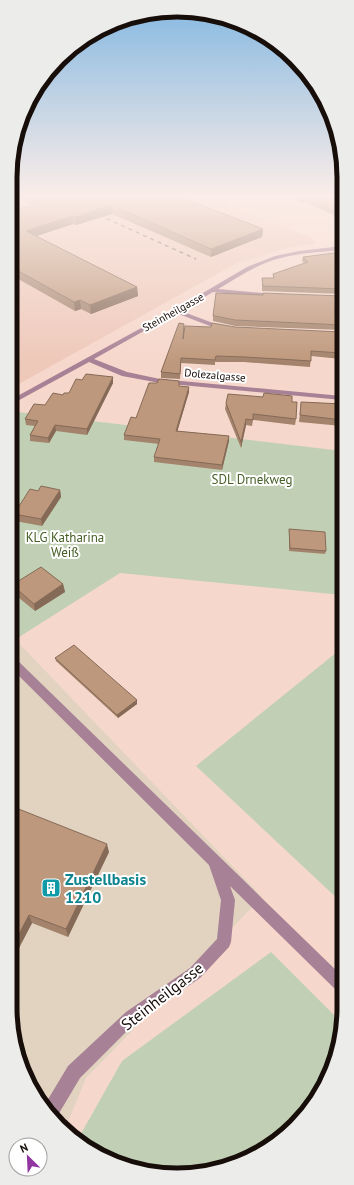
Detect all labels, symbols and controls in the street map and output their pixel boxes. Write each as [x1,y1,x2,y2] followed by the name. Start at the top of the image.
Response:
[140,289,206,335] street label: Steinheilgasse
[184,365,247,385] street label: Dolezalgasse
[212,471,292,488] park label: SDL Drnekweg
[26,529,104,561] park label: KLG Katharina Weiß
[65,869,146,907] place label: Zustellbasis 1210
[40,877,62,899] building icon: Zustellbasis 1210
[117,958,207,1034] street label: Steinheilgasse
[8,1137,48,1177] north arrow
[18,1140,30,1156] text: N

